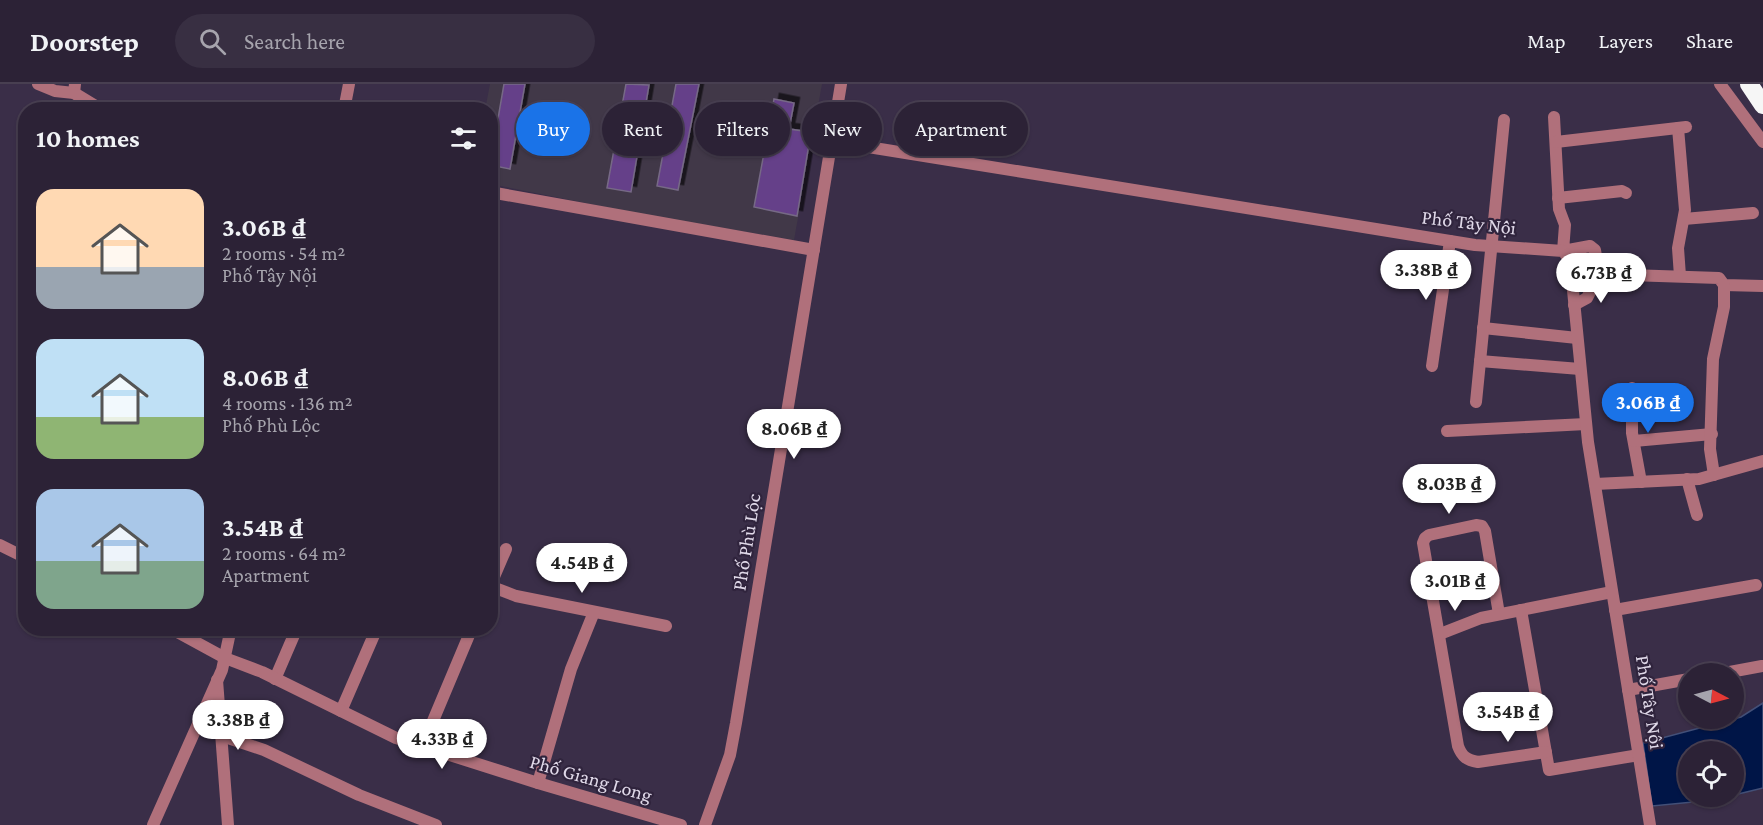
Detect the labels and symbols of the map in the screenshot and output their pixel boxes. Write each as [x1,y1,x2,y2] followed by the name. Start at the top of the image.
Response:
[1420,205,1517,240] street label: Phố Tây Nội
[1371,250,1481,301] pin: 3.38B ₫
[1546,253,1656,304] pin: 6.73B ₫
[1593,383,1703,434] pin: 3.06B ₫
[739,409,849,460] pin: 8.06B ₫
[1394,464,1504,515] pin: 8.03B ₫
[727,491,766,592] street label: Phố Phù Lộc
[527,543,637,594] pin: 4.54B ₫
[1400,561,1510,612] pin: 3.01B ₫
[1631,653,1668,751] street label: Phố Tây Nội
[1678,663,1744,729] north arrow
[1453,692,1563,743] pin: 3.54B ₫
[183,700,293,751] pin: 3.38B ₫
[387,719,497,770] pin: 4.33B ₫
[527,750,655,807] street label: Phố Giang Long

